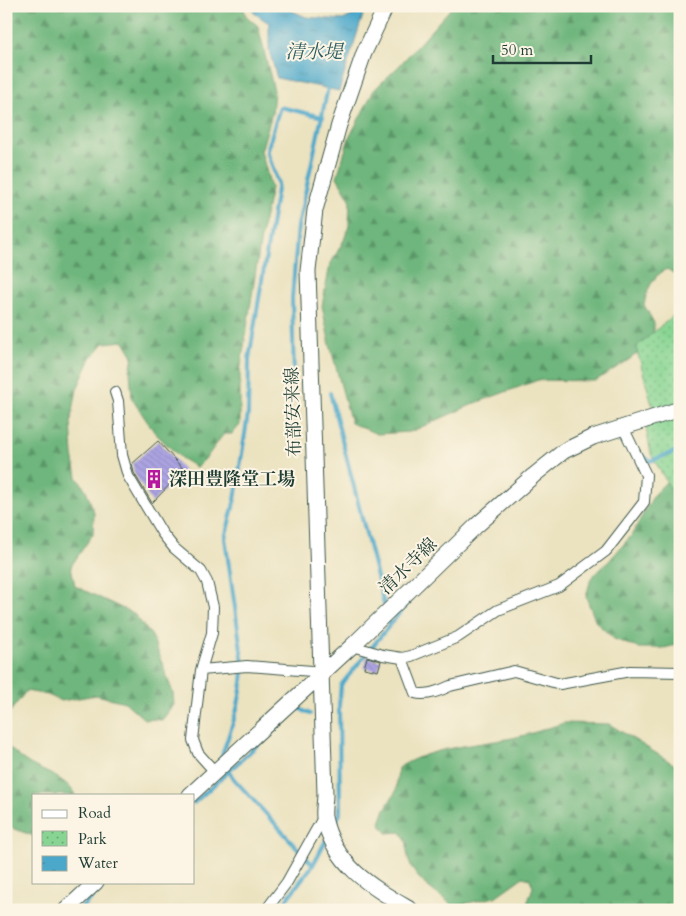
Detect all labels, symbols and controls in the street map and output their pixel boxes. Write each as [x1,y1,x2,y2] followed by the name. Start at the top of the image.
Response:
[493,32,591,64] scale bar
[285,39,344,65] water label: 清水堤
[501,40,533,60] text: 50 m
[279,367,308,457] street label: 布部安来線
[169,467,295,492] place label: 深田豊隆堂工場
[143,468,165,490] building icon: 深田豊隆堂工場
[374,532,443,600] street label: 清水寺線
[32,794,195,884] legend
[78,803,111,823] text: Road
[78,829,107,849] text: Park
[77,853,119,873] text: Water

